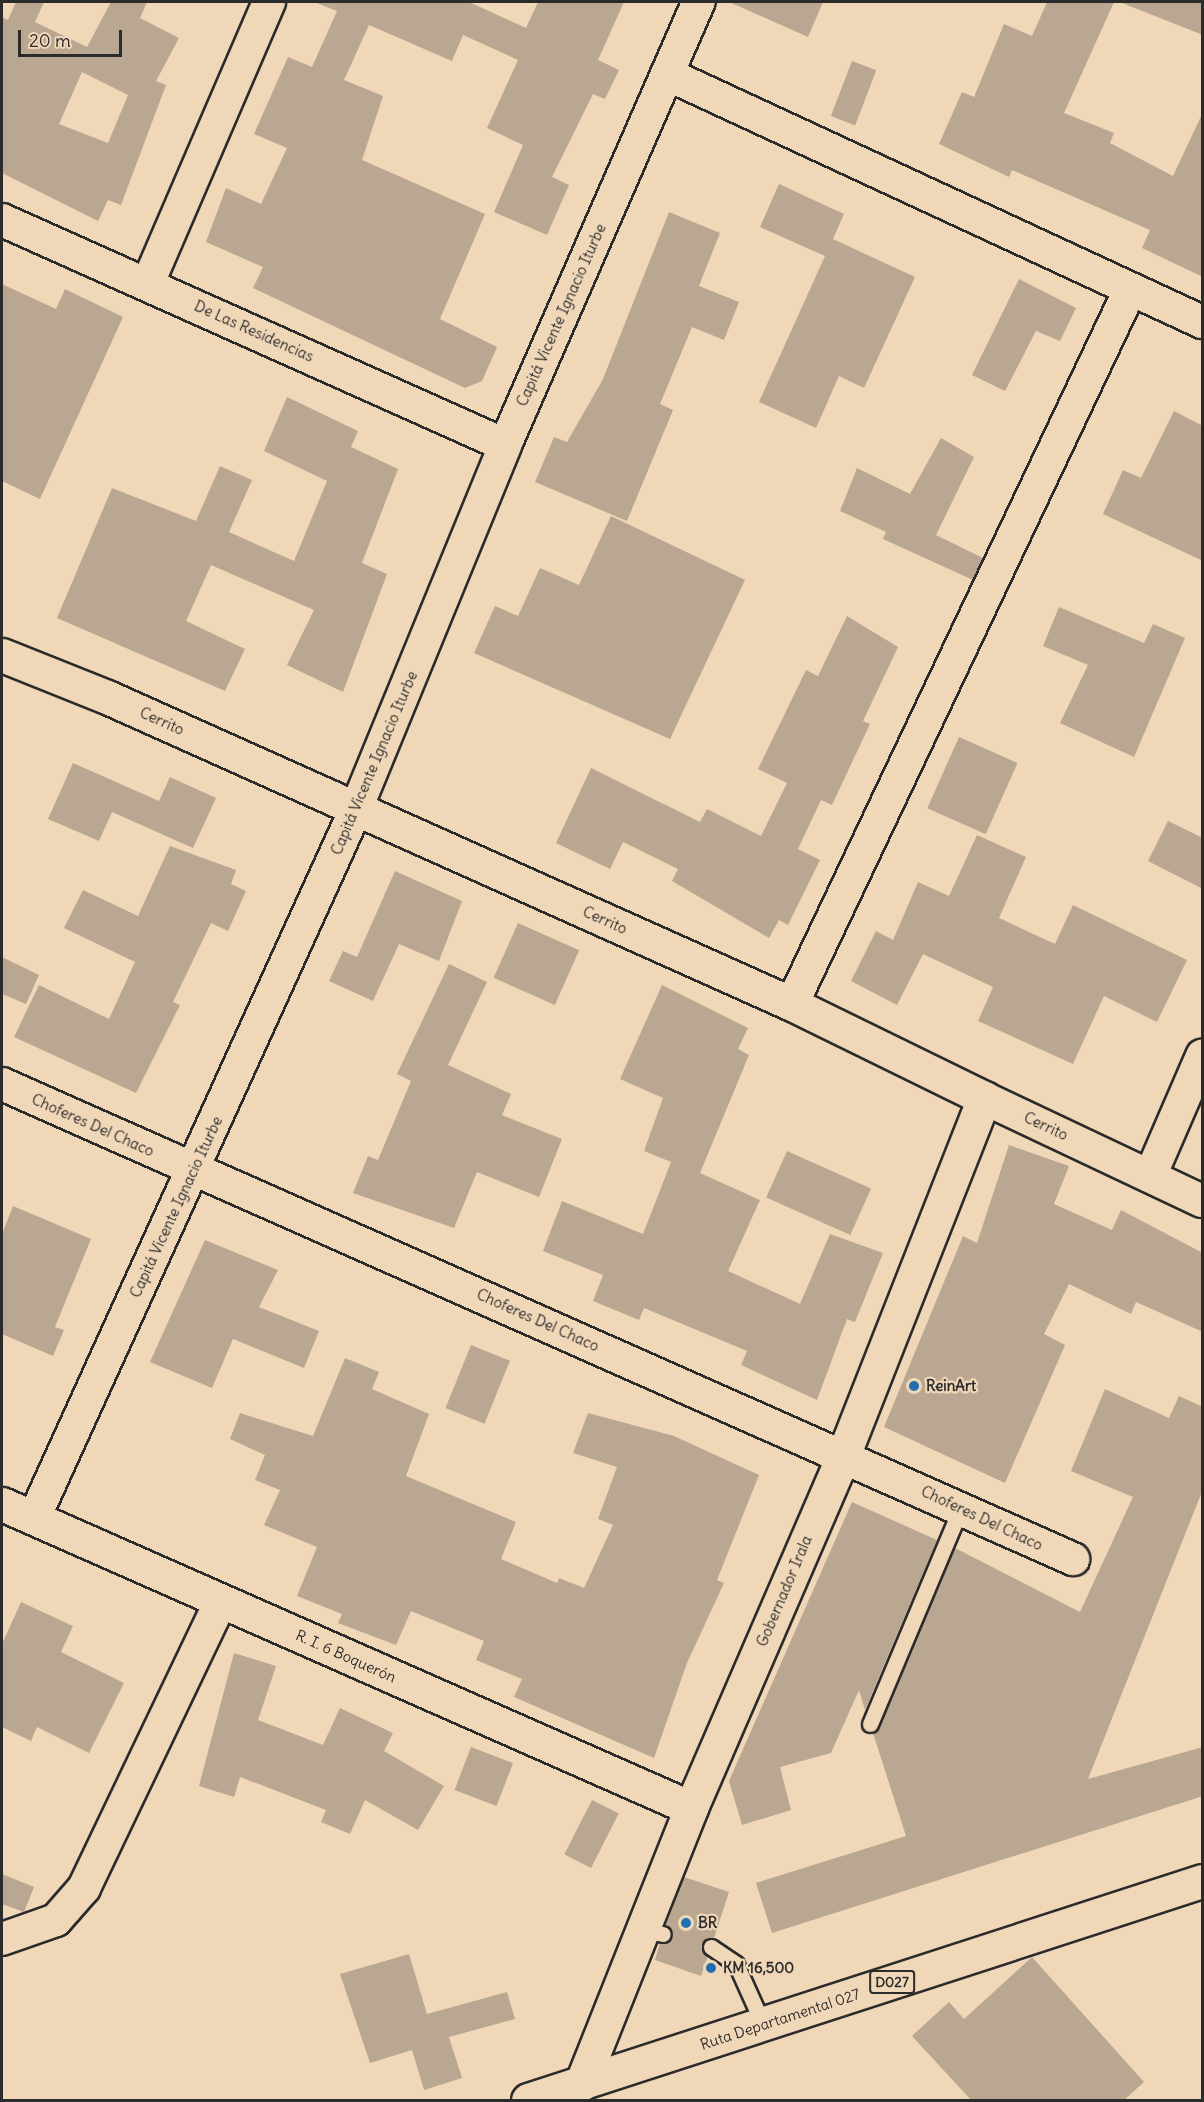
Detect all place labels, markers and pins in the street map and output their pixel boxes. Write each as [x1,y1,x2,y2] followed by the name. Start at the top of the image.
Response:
[926,1377,976,1395] place label: ReinArt
[907,1379,921,1393] marker: ReinArt
[698,1914,717,1932] place label: BR
[679,1916,693,1930] marker: BR
[723,1959,794,1977] place label: KM 16,500
[704,1961,718,1975] marker: KM 16,500

